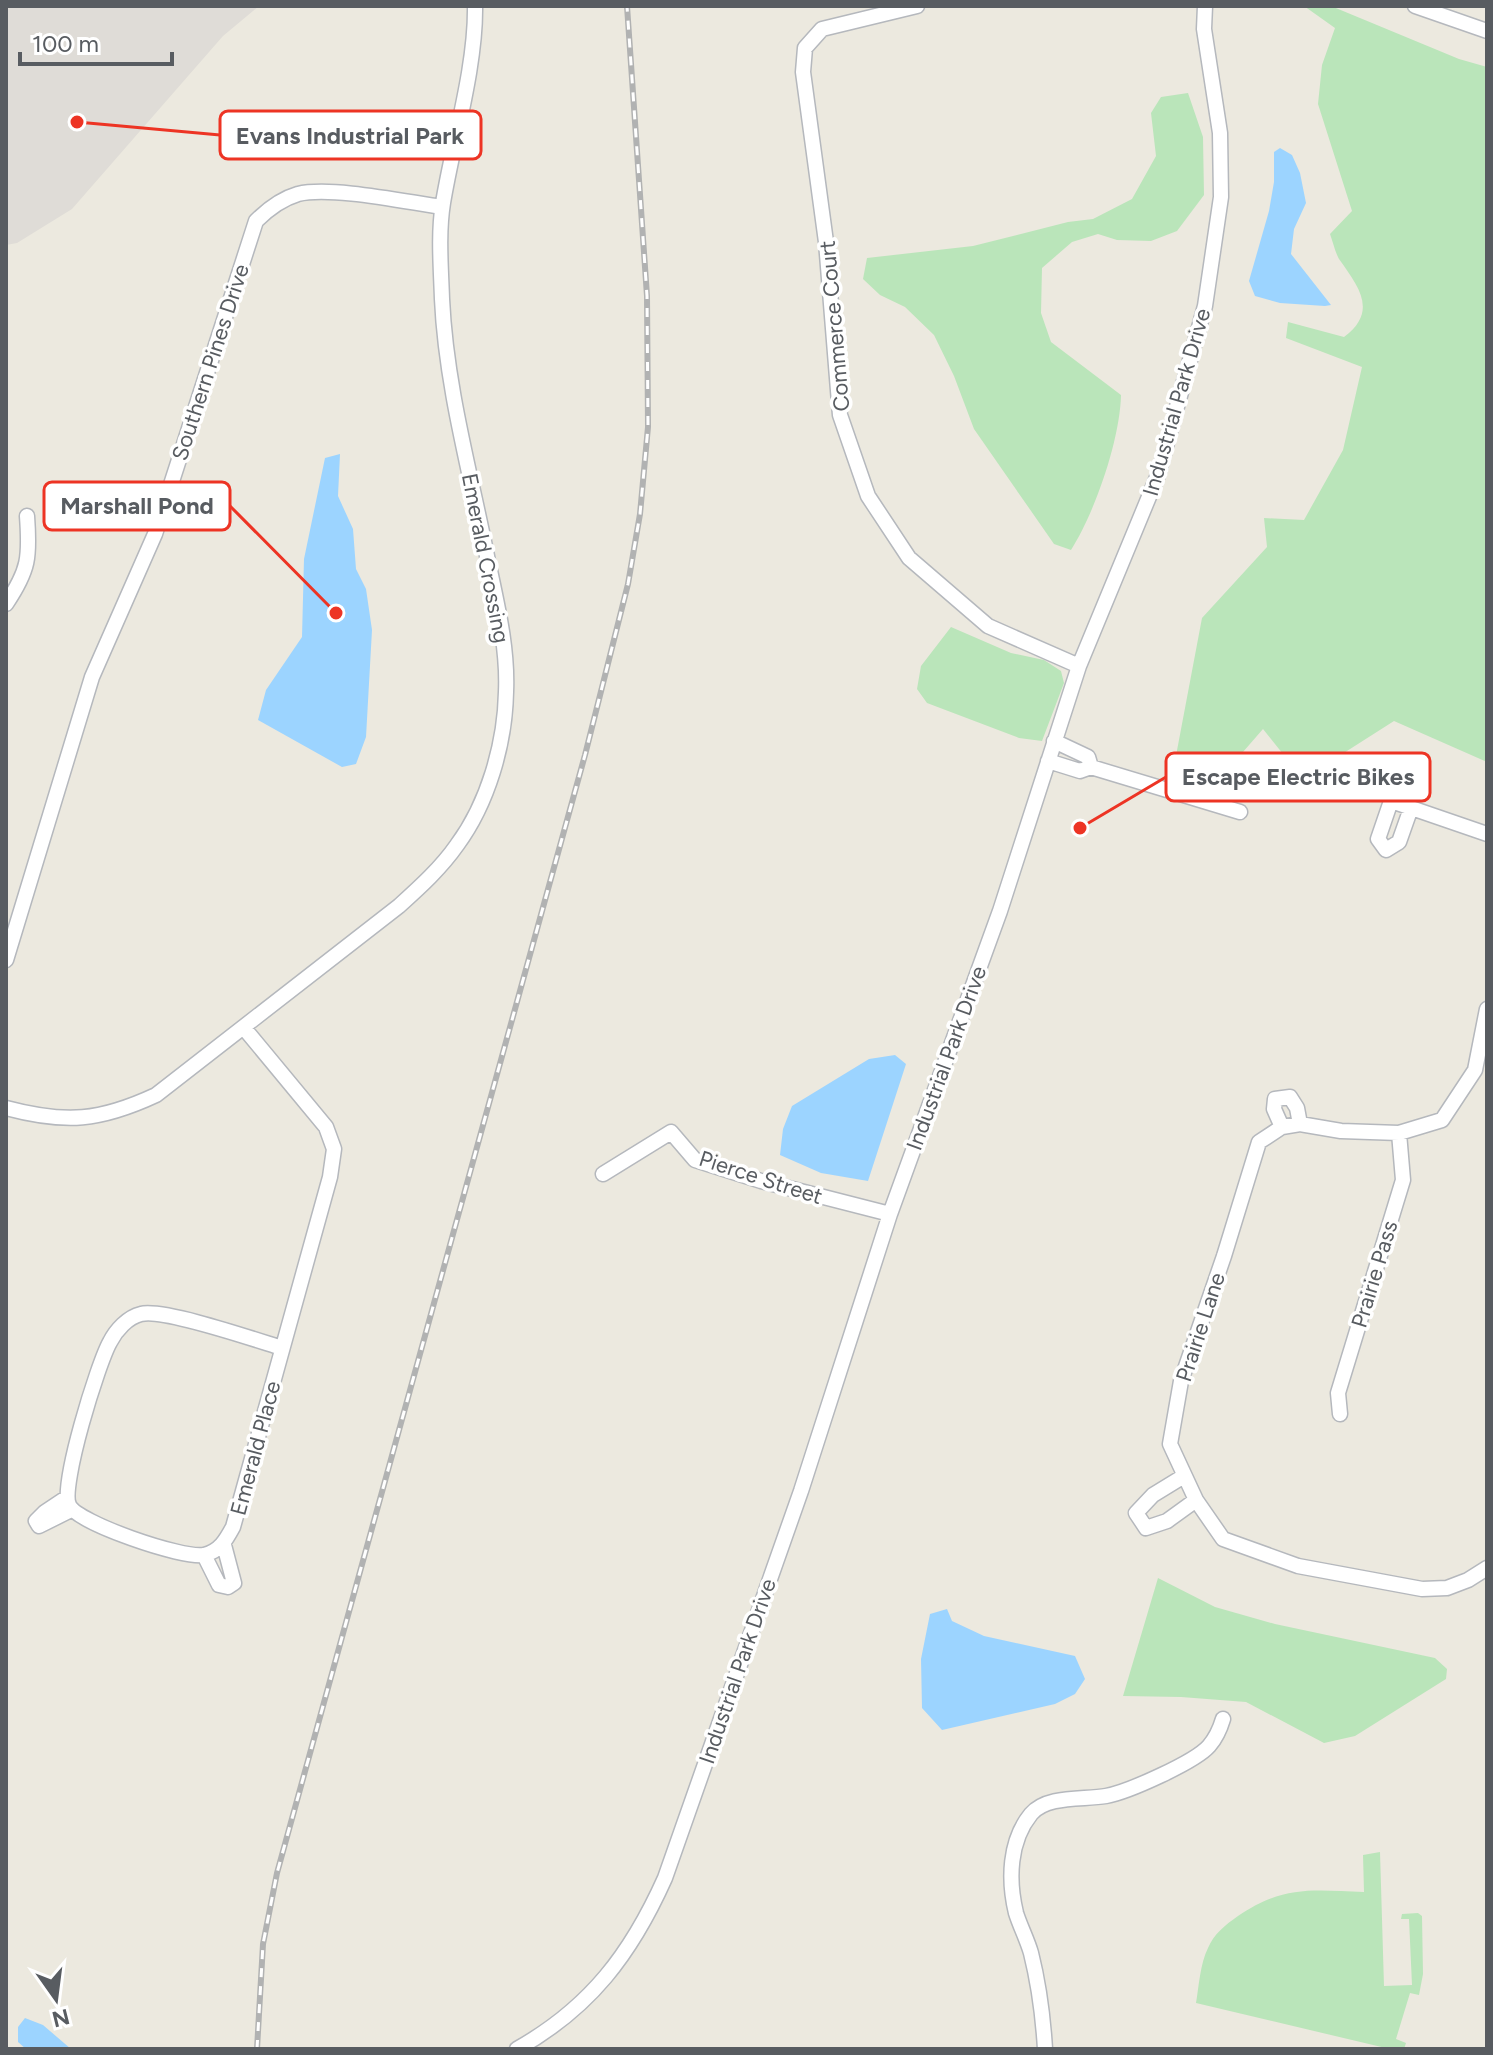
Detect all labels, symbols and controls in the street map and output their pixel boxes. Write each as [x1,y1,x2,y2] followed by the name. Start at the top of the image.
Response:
[20,16,172,66] scale bar
[32,29,99,58] text: 100 m
[220,111,481,159] callout: Evans Industrial Park
[236,121,464,150] text: Evans Industrial Park
[814,239,855,413] street label: Commerce Court
[166,261,255,464] street label: Southern Pines Drive
[1137,305,1216,499] street label: Industrial Park Drive
[456,471,515,645] street label: Emerald Crossing
[44,482,230,530] callout: Marshall Pond
[60,491,214,520] text: Marshall Pond
[1166,753,1430,801] callout: Escape Electric Bikes
[1182,762,1414,791] text: Escape Electric Bikes
[901,962,992,1154] street label: Industrial Park Drive
[696,1145,826,1210] street label: Pierce Street
[1345,1217,1404,1331] street label: Prairie Pass
[1170,1269,1231,1385] street label: Prairie Lane
[225,1378,286,1518] street label: Emerald Place
[693,1575,782,1767] street label: Industrial Park Drive
[16,1959,96,2039] north arrow
[49,2003,72,2033] text: N

